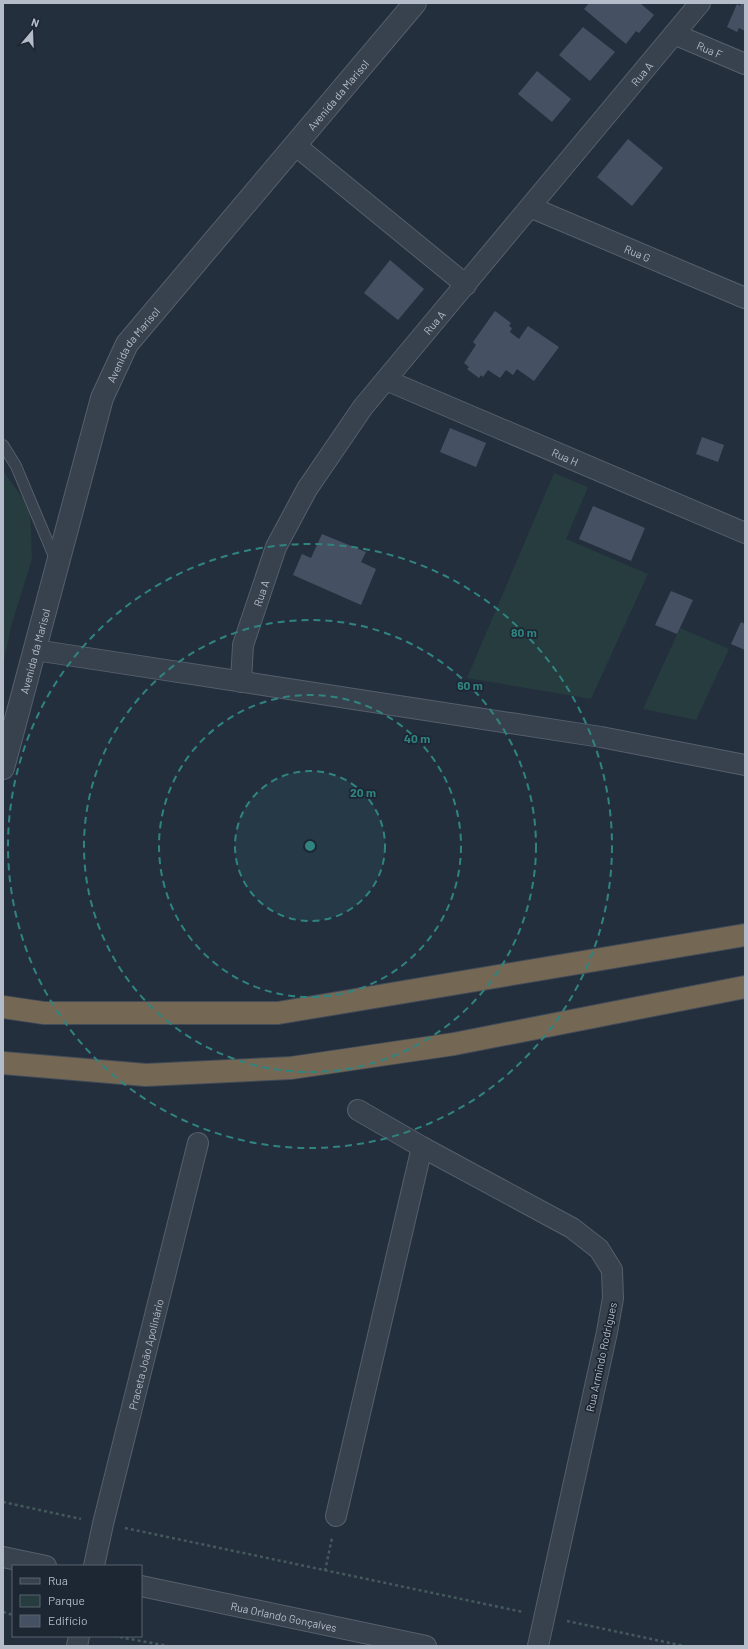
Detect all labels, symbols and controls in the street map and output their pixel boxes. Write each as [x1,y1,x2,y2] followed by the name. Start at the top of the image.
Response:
[12,12,52,52] north arrow
[30,15,41,29] text: N
[695,38,725,60] street label: Rua F
[304,57,371,132] street label: Avenida da Marisol
[628,59,655,88] street label: Rua A
[623,241,653,264] street label: Rua G
[104,304,162,384] street label: Avenida da Marisol
[420,307,448,337] street label: Rua A
[550,445,581,468] street label: Rua H
[250,578,271,608] street label: Rua A
[17,607,52,695] street label: Avenida da Marisol
[511,625,537,639] text: 80 m
[457,678,483,692] text: 60 m
[404,731,430,745] text: 40 m
[350,785,376,799] text: 20 m
[303,839,317,853] centre of rings
[125,1297,165,1411] street label: Praceta João Apolinário
[583,1301,619,1413] street label: Rua Armindo Rodrigues
[12,1565,142,1637] legend
[48,1573,68,1587] text: Rua
[48,1593,85,1607] text: Parque
[230,1599,338,1634] street label: Rua Orlando Gonçalves
[48,1613,88,1627] text: Edifício

